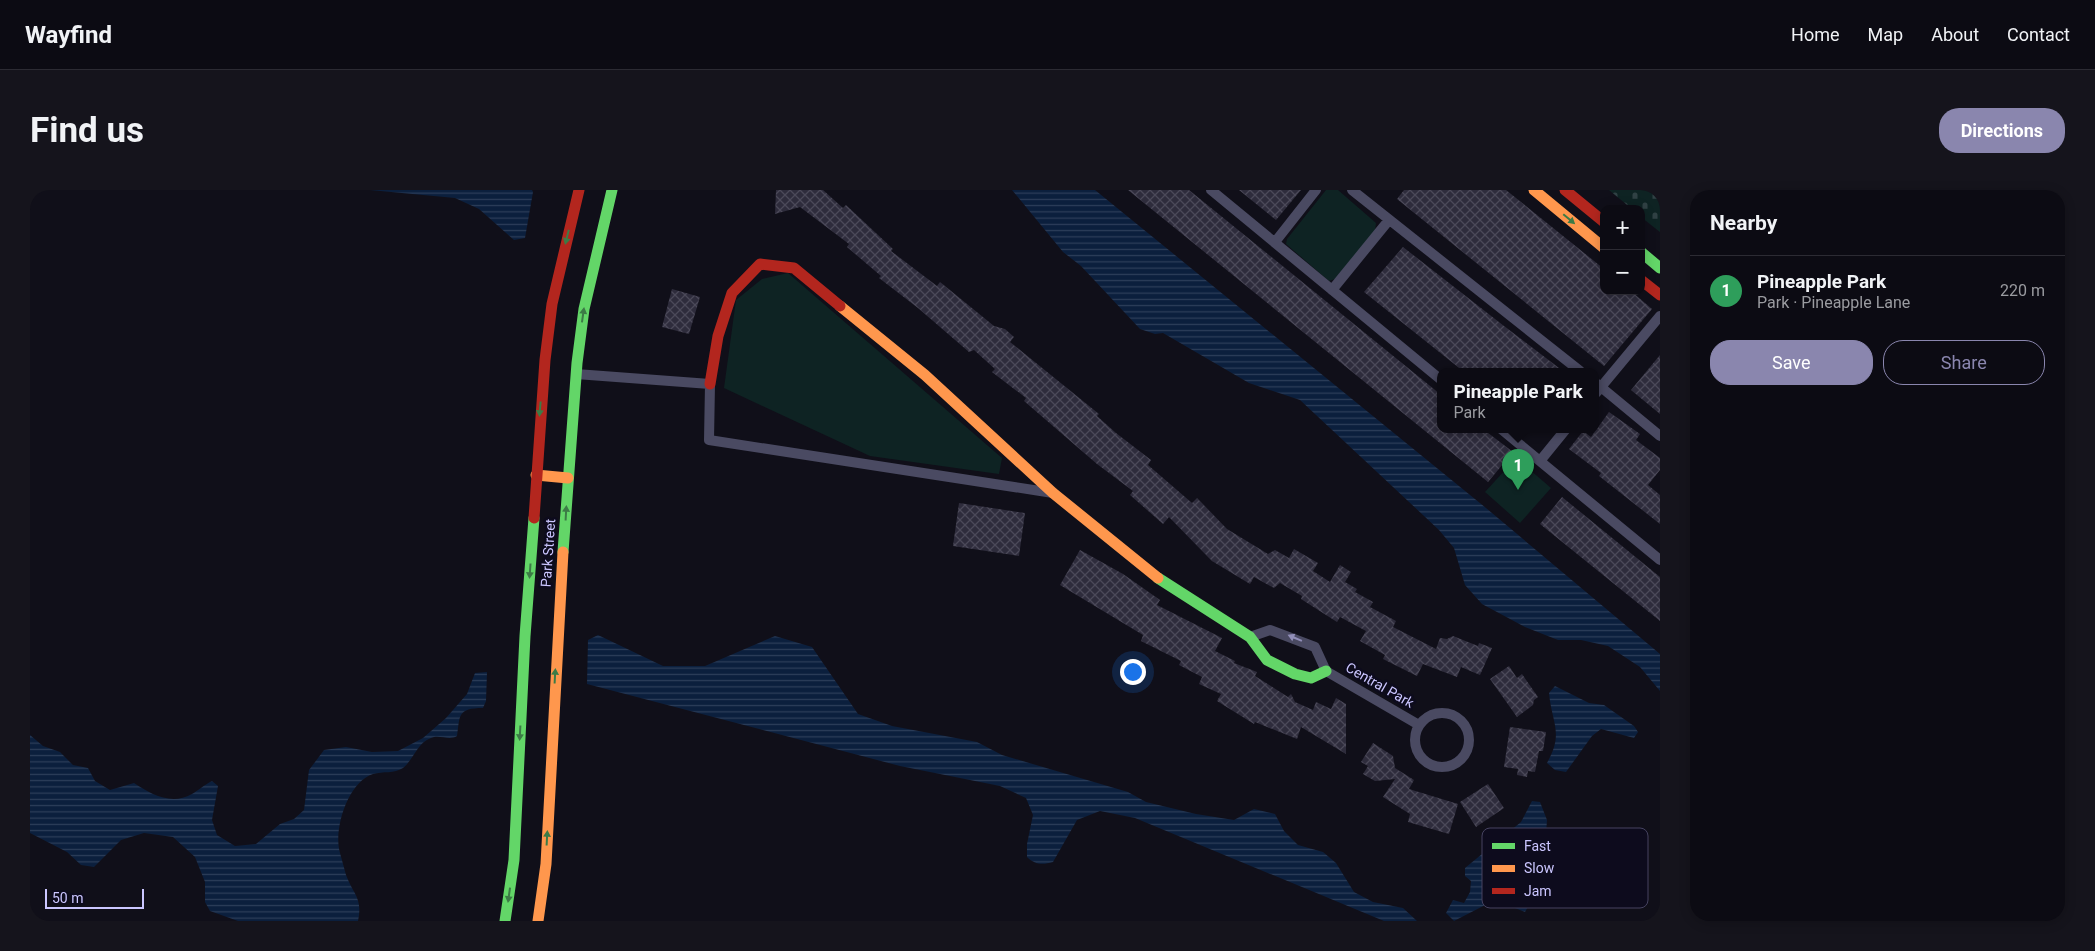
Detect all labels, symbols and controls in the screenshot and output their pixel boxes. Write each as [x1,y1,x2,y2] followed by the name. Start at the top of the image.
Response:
[25,21,112,49] text: Wayfind
[1791,24,1840,45] text: Home
[1868,24,1903,45] text: Map
[1931,24,1979,45] text: About
[2007,24,2070,45] text: Contact
[1939,108,2065,153] button: Directions
[30,110,144,151] text: Find us
[1600,205,1645,295] map controls
[1600,205,1645,250] button: +
[1710,211,1777,235] text: Nearby
[1562,214,1575,225] one-way arrow
[563,230,571,245] one-way arrow
[1600,250,1645,295] button: −
[1757,270,1886,293] text: Pineapple Park
[1721,281,1731,300] text: 1
[2000,281,2045,300] text: 220 m
[1757,293,1910,312] text: Park · Pineapple Lane
[579,307,587,323] one-way arrow
[1710,340,1873,385] button: Save
[1883,340,2045,385] button: Share
[1437,368,1599,433] popup
[1453,380,1583,403] text: Pineapple Park
[536,401,544,417] one-way arrow
[1453,403,1486,422] text: Park
[1502,449,1534,490] pin: 1
[562,505,570,521] one-way arrow
[538,518,558,588] street label: Park Street
[525,563,533,579] one-way arrow
[1288,634,1302,642] one-way arrow
[1120,659,1146,685] your location
[1343,659,1418,711] street label: Central Park
[552,667,560,683] one-way arrow
[516,725,524,741] one-way arrow
[1482,828,1648,908] legend
[543,830,551,846] one-way arrow
[1524,838,1551,854] text: Fast
[1524,860,1555,876] text: Slow
[1524,883,1552,899] text: Jam
[45,886,144,909] scale bar
[505,887,513,903] one-way arrow
[52,890,84,906] text: 50 m

